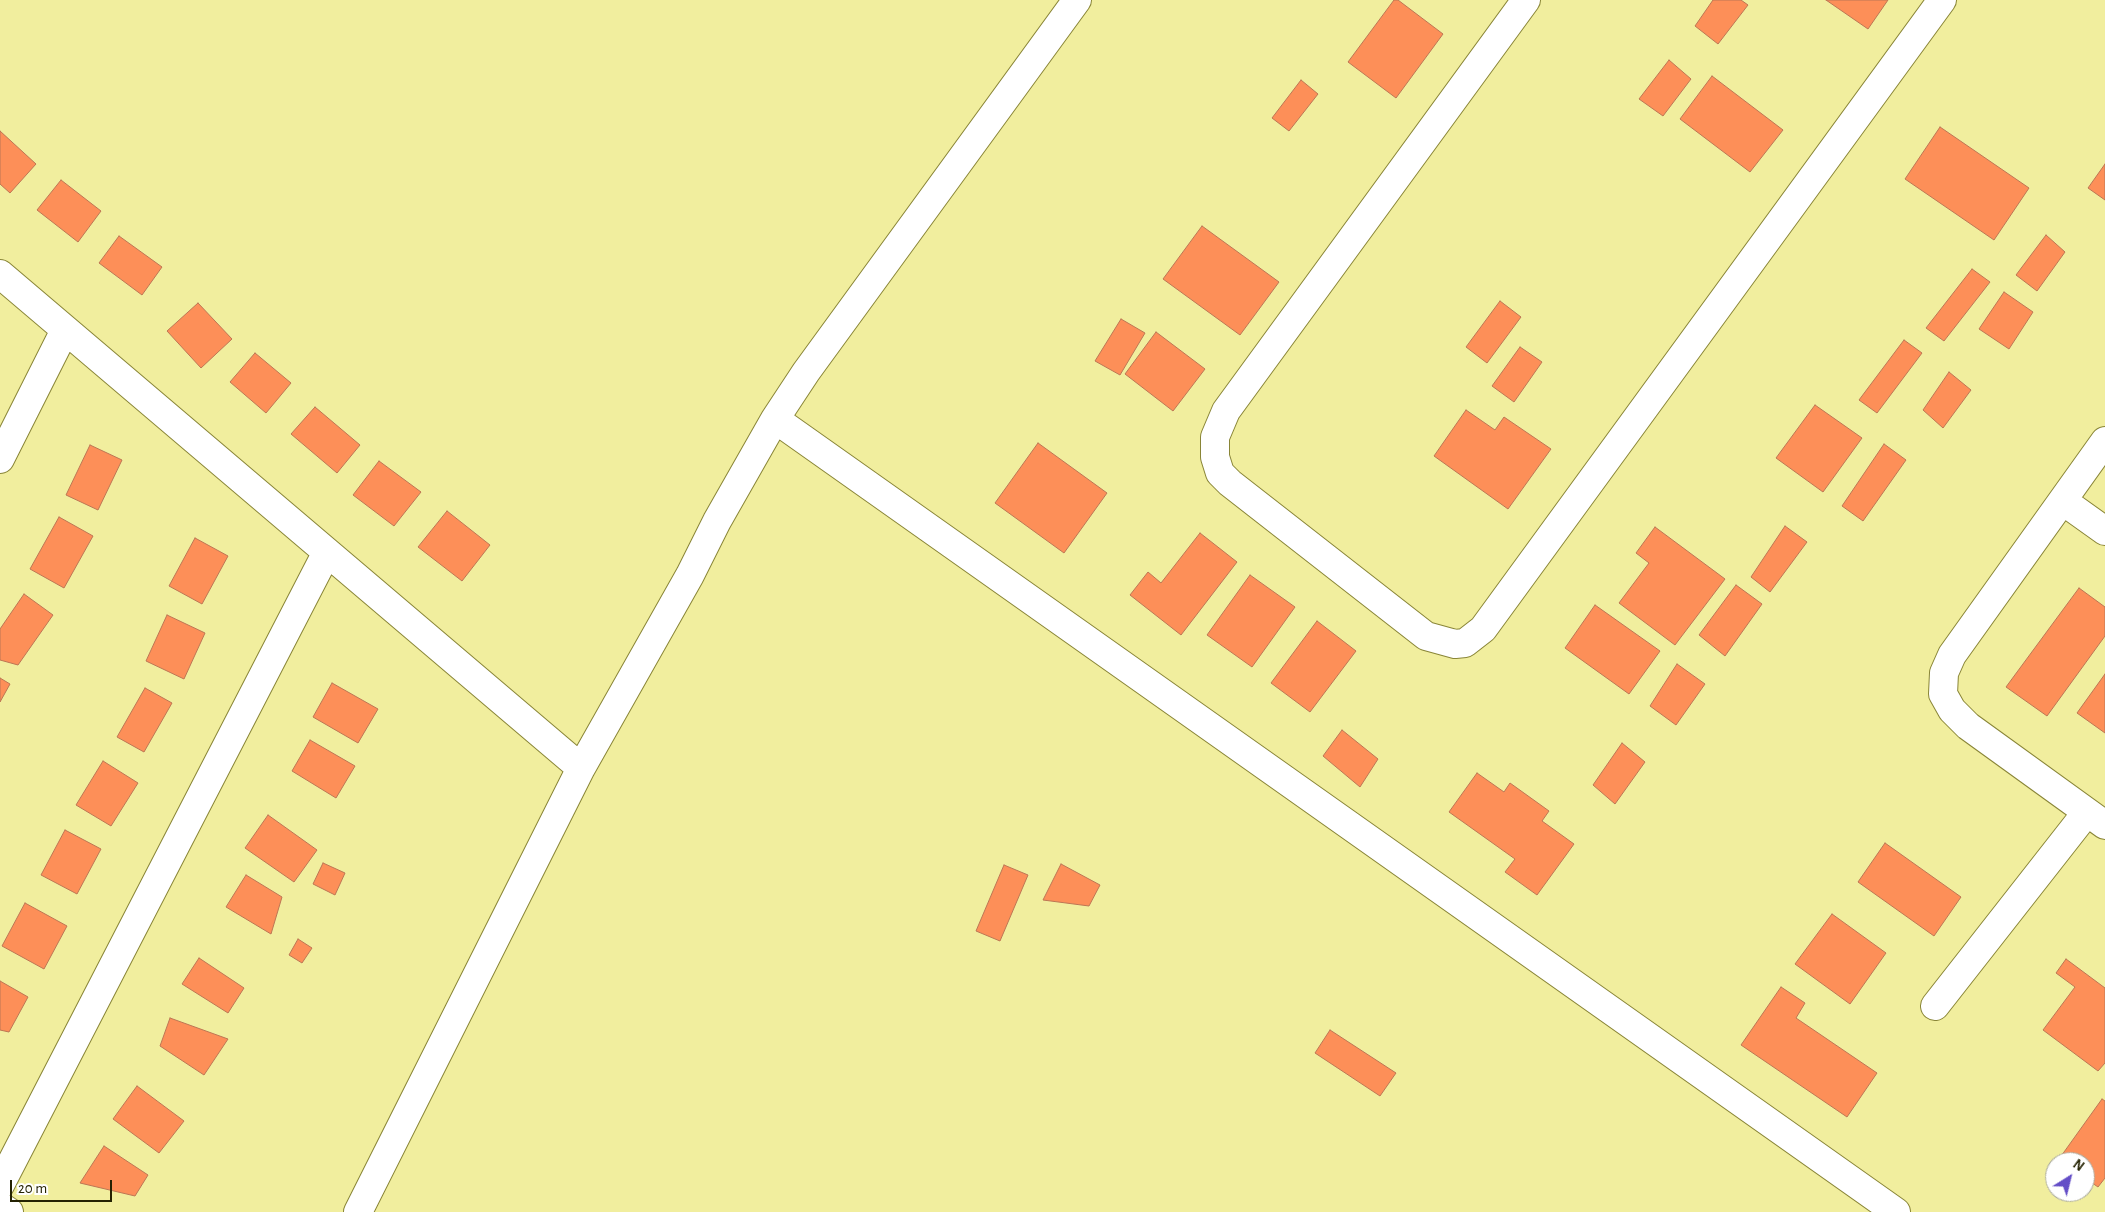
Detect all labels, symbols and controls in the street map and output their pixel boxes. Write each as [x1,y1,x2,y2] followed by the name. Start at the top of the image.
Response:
[2045,1152,2095,1202] north arrow
[2070,1157,2086,1174] text: N
[12,1170,115,1202] scale bar
[18,1181,47,1196] text: 20 m

